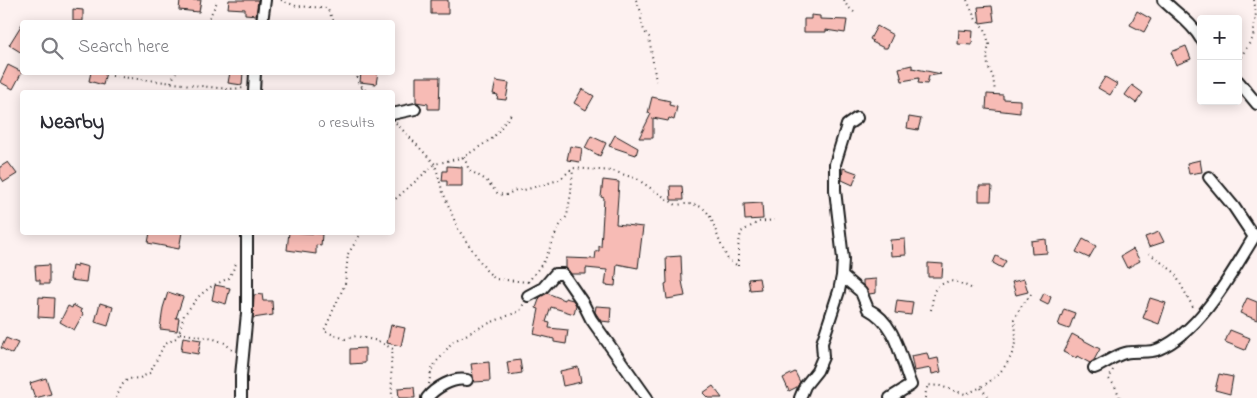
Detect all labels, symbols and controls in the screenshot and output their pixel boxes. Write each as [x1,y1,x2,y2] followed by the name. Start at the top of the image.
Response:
[1197,15,1242,105] map controls
[1197,15,1242,60] button: +
[20,20,395,75] search box
[38,34,66,62] icon: search
[78,34,169,61] text: Search here
[1197,60,1242,105] button: −
[40,108,104,138] text: Nearby
[319,111,375,135] text: 0 results

